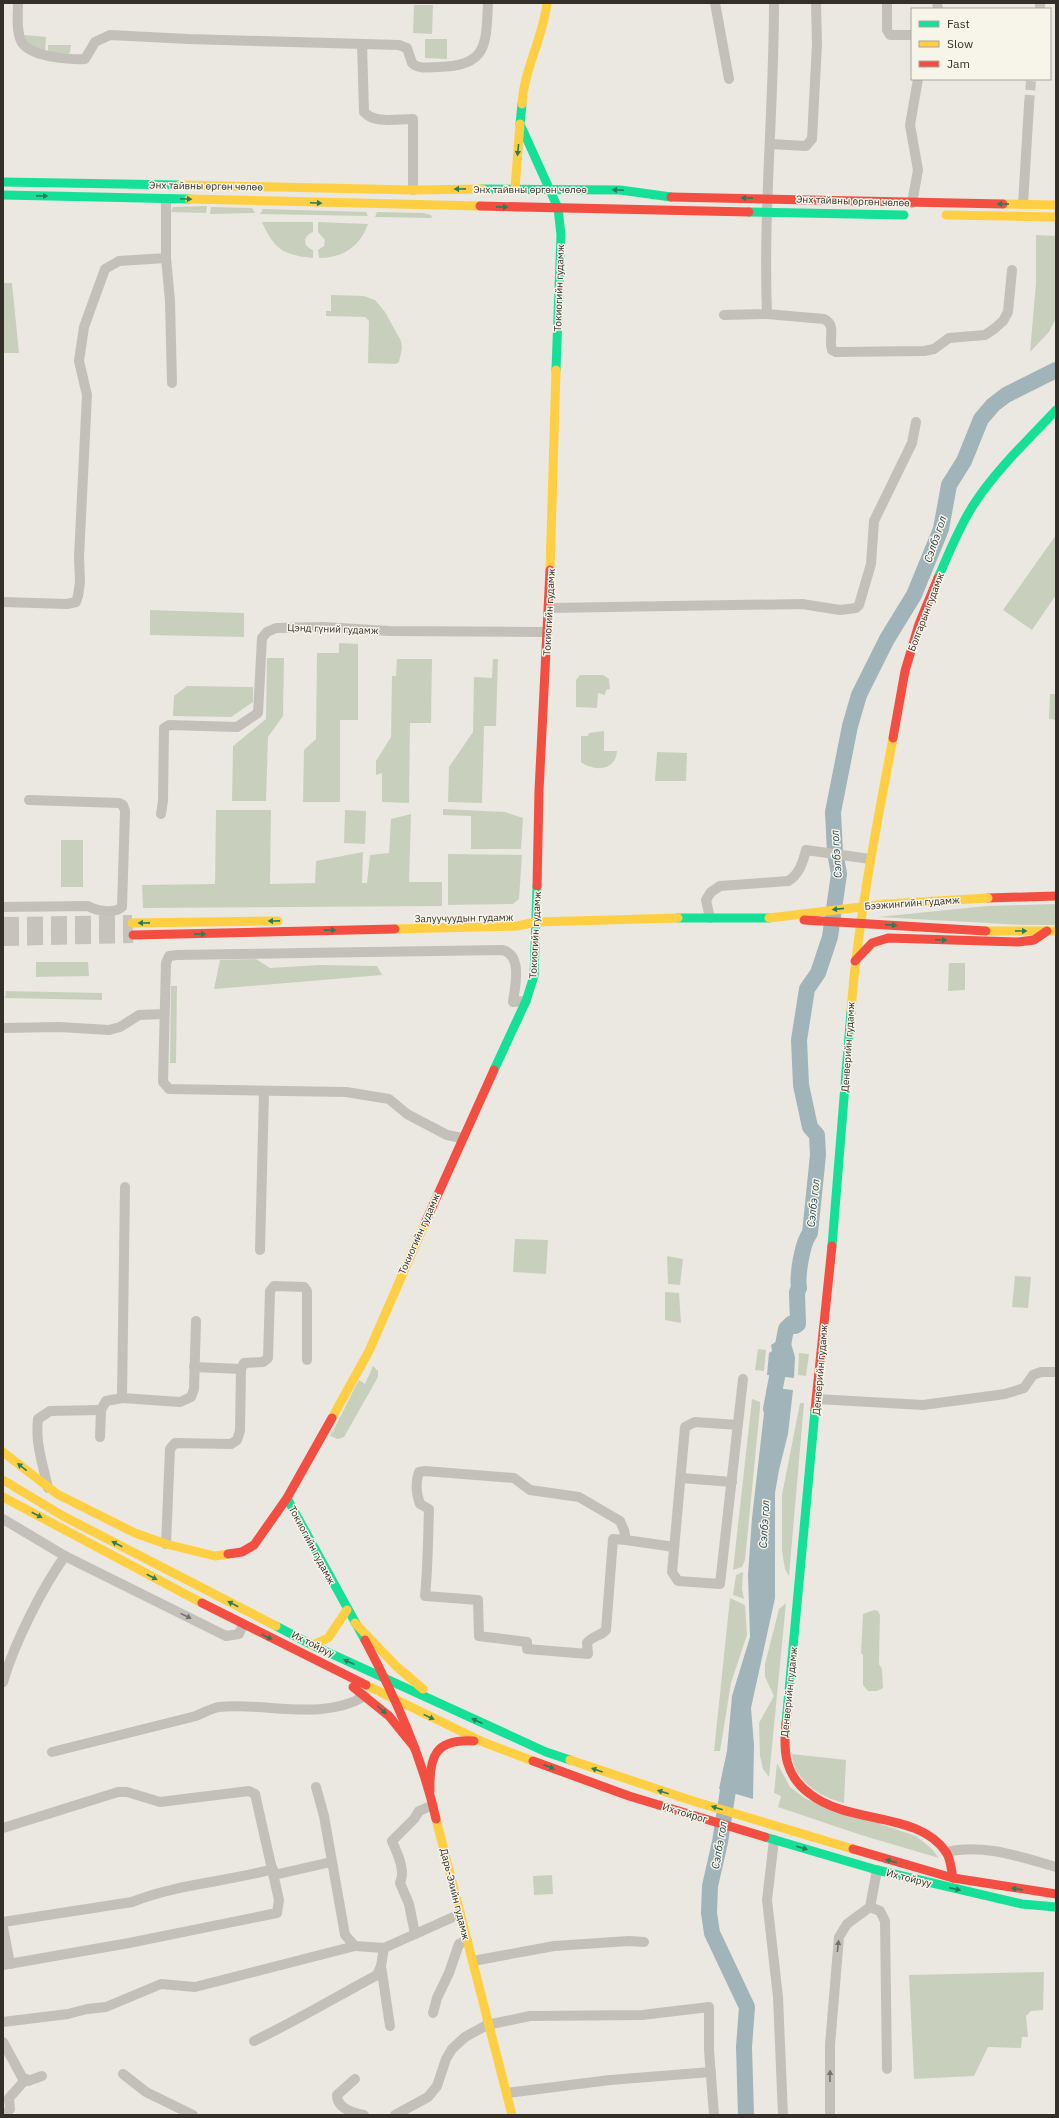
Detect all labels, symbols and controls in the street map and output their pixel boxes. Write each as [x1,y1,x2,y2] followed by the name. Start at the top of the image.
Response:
[911,8,1051,80] legend
[947,16,970,31] text: Fast
[947,36,973,51] text: Slow
[947,56,970,71] text: Jam
[514,144,521,156] one-way arrow
[149,179,263,193] street label: Энх тайвны өргөн чөлөө
[473,183,587,196] street label: Энх тайвны өргөн чөлөө
[453,186,466,192] one-way arrow
[611,187,624,193] one-way arrow
[36,193,49,199] one-way arrow
[796,193,910,209] street label: Энх тайвны өргөн чөлөө
[740,195,753,201] one-way arrow
[180,196,192,203] one-way arrow
[310,199,322,206] one-way arrow
[997,200,1009,207] one-way arrow
[496,204,509,210] one-way arrow
[551,244,567,332] street label: Токиогийн гудамж
[921,514,950,564] water label: Сэлбэ гол
[540,568,558,656] street label: Токиогийн гудамж
[905,570,947,653] street label: Болгарын гудамж
[287,621,379,637] street label: Цэнд гүний гудамж
[827,829,845,879] water label: Сэлбэ гол
[526,891,544,979] street label: Токиогийн гудамж
[864,893,960,913] street label: Бээжингийн гудамж
[832,906,844,913] one-way arrow
[414,911,514,925] street label: Залуучуудын гудамж
[267,918,280,924] one-way arrow
[137,920,150,926] one-way arrow
[885,922,897,929] one-way arrow
[324,927,336,934] one-way arrow
[1015,928,1028,934] one-way arrow
[194,930,206,937] one-way arrow
[935,936,947,943] one-way arrow
[838,1001,858,1093] street label: Денверийн гудамж
[804,1178,823,1228] water label: Сэлбэ гол
[395,1191,443,1276] street label: Токиогийн гудамж
[810,1324,830,1416] street label: Денверийн гудамж
[16,1462,27,1471] one-way arrow
[756,1499,772,1549] water label: Сэлбэ гол
[286,1503,338,1587] street label: Токиогийн гудамж
[32,1512,43,1519] one-way arrow
[112,1541,123,1547] one-way arrow
[146,1573,158,1580] one-way arrow
[227,1601,239,1607] one-way arrow
[180,1613,192,1619] one-way arrow
[289,1628,337,1660] street label: Их тойруу
[261,1634,273,1640] one-way arrow
[778,1646,800,1738] street label: Денверийн гудамж
[344,1659,355,1665] one-way arrow
[377,1706,387,1715] one-way arrow
[423,1714,435,1720] one-way arrow
[472,1718,483,1724] one-way arrow
[543,1765,555,1771] one-way arrow
[591,1766,603,1772] one-way arrow
[657,1789,669,1795] one-way arrow
[661,1800,710,1826] street label: Их тойрог
[711,1805,723,1811] one-way arrow
[708,1820,730,1870] water label: Сэлбэ гол
[797,1845,809,1851] one-way arrow
[437,1847,473,1941] street label: Дарь-Эхийн гудамж
[884,1858,896,1864] one-way arrow
[885,1866,933,1890] street label: Их тойруу
[1011,1886,1023,1892] one-way arrow
[949,1887,961,1893] one-way arrow
[834,1940,841,1952] one-way arrow
[827,2069,833,2082] one-way arrow

